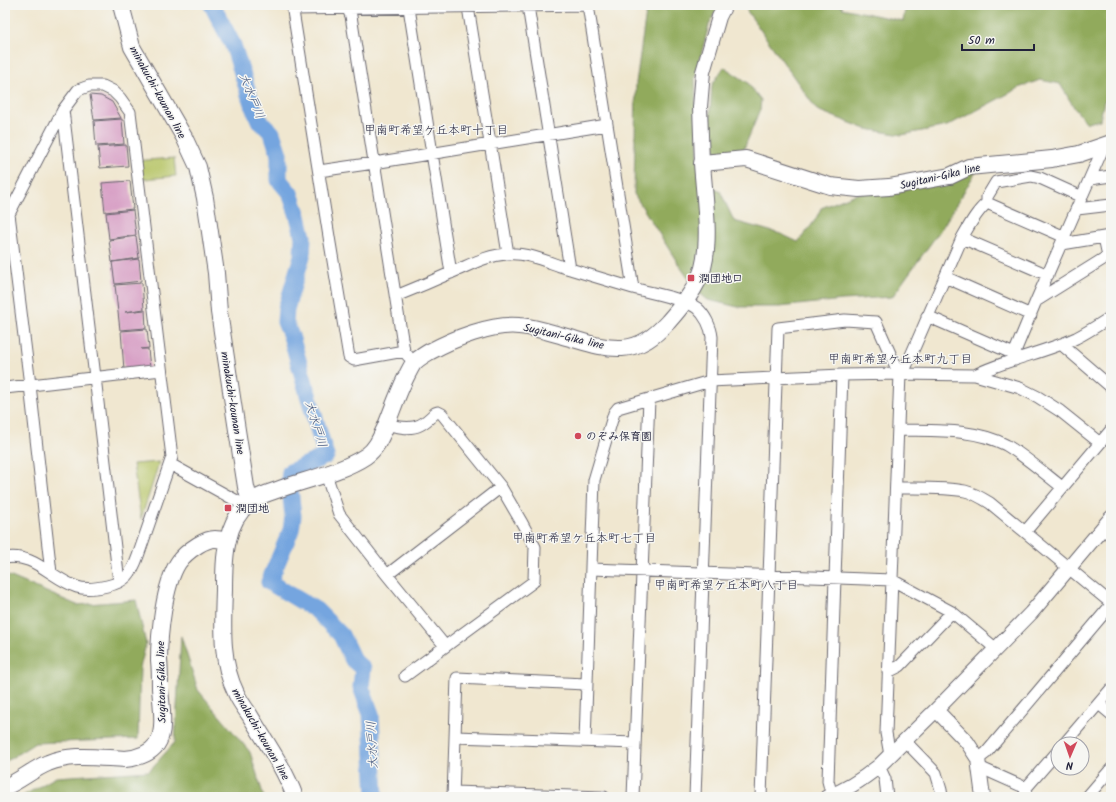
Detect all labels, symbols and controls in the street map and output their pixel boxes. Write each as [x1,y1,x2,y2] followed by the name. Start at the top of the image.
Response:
[962,26,1034,52] scale bar
[968,31,995,50] text: 50 m
[124,43,190,142] street label: minakuchi-kounan line
[234,70,269,122] water label: 大水戸川
[364,121,508,140] district label: 甲南町希望ケ丘本町十丁目
[898,159,982,195] street label: Sugitani-Gika line
[699,270,743,288] place label: 潤団地口
[686,273,696,283] marker: 潤団地口
[522,319,606,355] street label: Sugitani-Gika line
[215,350,249,456] street label: minakuchi-kounan line
[828,350,972,369] district label: 甲南町希望ケ丘本町九丁目
[299,398,332,450] water label: 大水戸川
[586,428,652,446] place label: のぞみ保育園
[573,431,583,441] marker: のぞみ保育園
[236,500,269,518] place label: 潤団地
[223,503,233,513] marker: 潤団地
[512,529,656,548] district label: 甲南町希望ケ丘本町七丁目
[654,576,798,595] district label: 甲南町希望ケ丘本町八丁目
[152,641,172,723] street label: Sugitani-Gika line
[226,685,294,784] street label: minakuchi-kounan line
[362,721,383,769] water label: 大水戸川
[1050,736,1090,776] north arrow
[1066,756,1073,774] text: N

